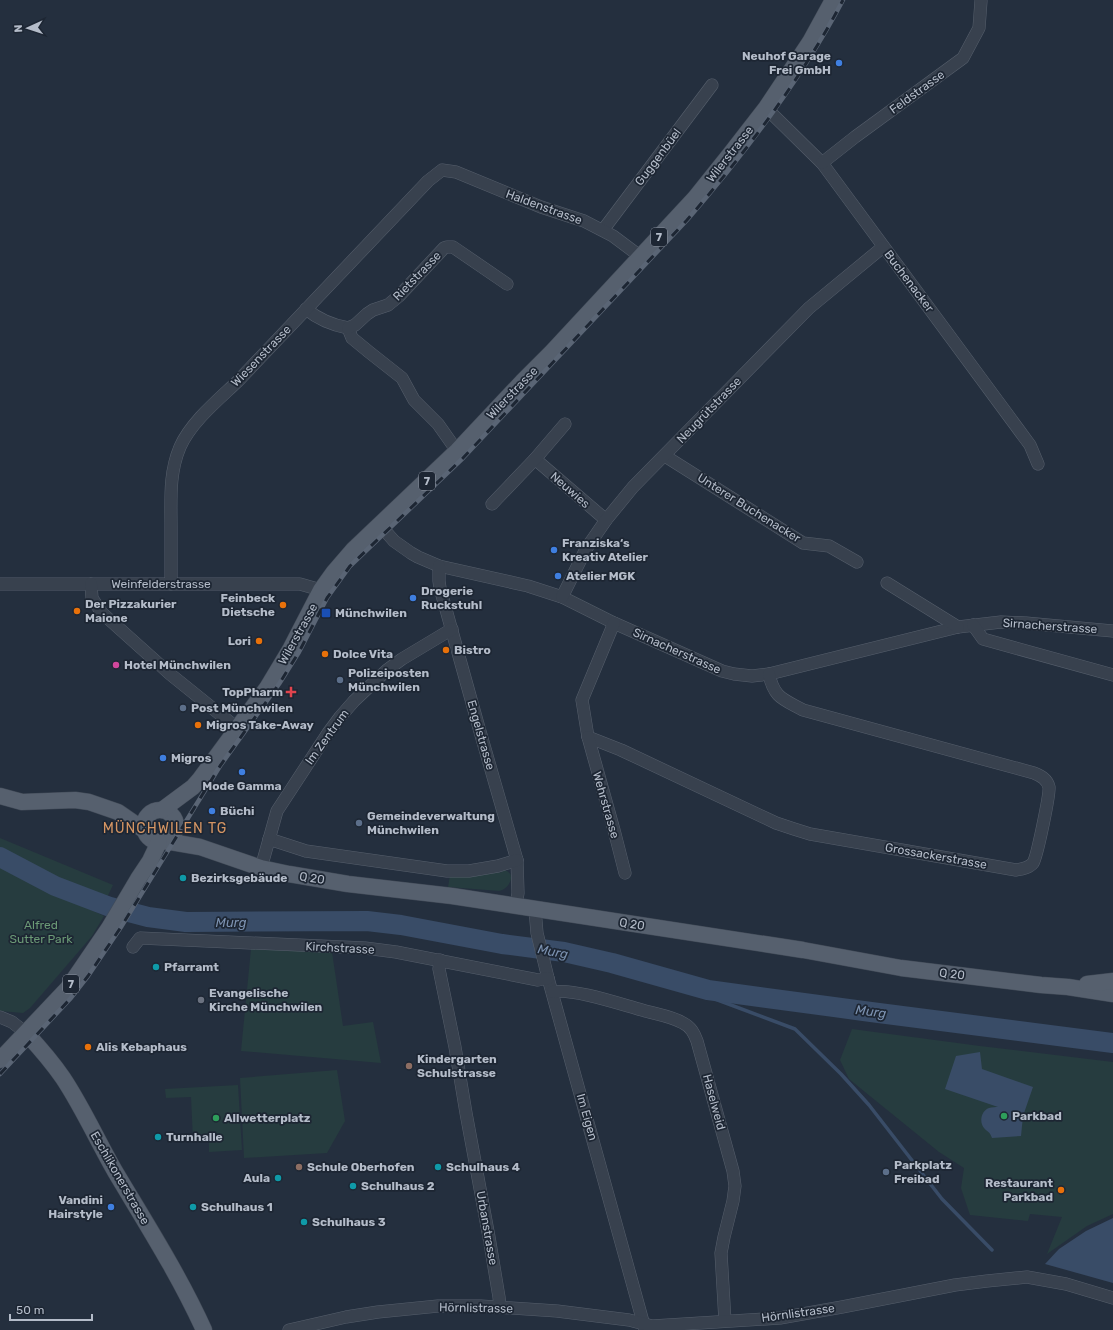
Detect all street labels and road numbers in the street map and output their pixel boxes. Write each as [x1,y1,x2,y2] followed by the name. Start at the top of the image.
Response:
[887,67,947,117] street label: Feldstrasse
[704,123,756,185] street label: Wilerstrasse
[632,126,684,188] street label: Guggenbüel
[504,187,584,227] street label: Haldenstrasse
[651,228,667,246] road number: 7
[881,247,937,315] street label: Buchenacker
[390,248,444,304] street label: Rietstrasse
[228,322,294,390] street label: Wiesenstrasse
[483,364,541,422] street label: Wilerstrasse
[674,374,744,446] street label: Neugrütstrasse
[547,469,593,511] street label: Neuwies
[695,471,804,546] street label: Unterer Buchenacker
[419,472,435,490] road number: 7
[111,577,211,591] street label: Weinfelderstrasse
[276,601,321,667] street label: Wilerstrasse
[1002,616,1098,636] street label: Sirnacherstrasse
[631,625,723,677] street label: Sirnacherstrasse
[464,698,498,772] street label: Engelstrasse
[302,707,352,767] street label: Im Zentrum
[590,770,622,840] street label: Wehrstrasse
[884,840,988,872] street label: Grossackerstrasse
[298,869,326,887] street label: Q 20
[618,915,646,933] street label: Q 20
[305,939,375,957] street label: Kirchstrasse
[938,965,966,983] street label: Q 20
[63,975,79,993] road number: 7
[700,1073,728,1131] street label: Haselweid
[574,1092,600,1142] street label: Im Eigen
[88,1129,153,1227] street label: Eschlikonerstrasse
[474,1190,500,1266] street label: Urbanstrasse
[439,1300,513,1316] street label: Hörnlistrasse
[760,1301,836,1325] street label: Hörnlistrasse

